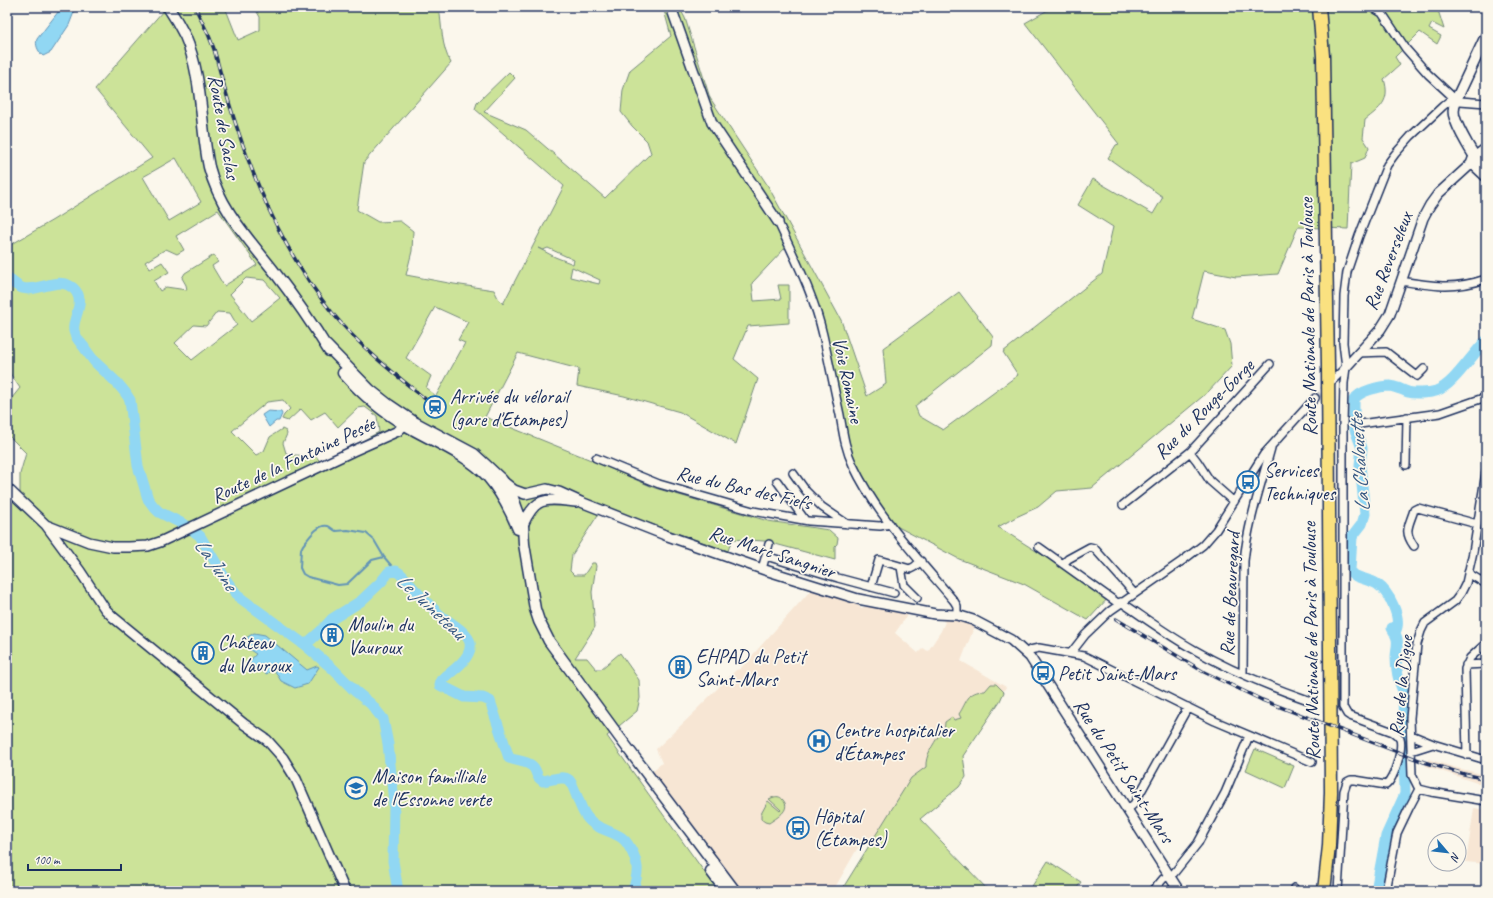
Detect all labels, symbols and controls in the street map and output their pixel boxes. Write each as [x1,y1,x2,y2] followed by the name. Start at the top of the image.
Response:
[203,73,246,183] street label: Route de Saclas
[1293,196,1323,436] street label: Route Nationale de Paris à Toulouse
[1358,206,1419,314] street label: Rue Reverseleux
[827,335,870,427] street label: Voie Romaine
[1149,353,1260,464] street label: Rue du Rouge-Gorge
[450,384,572,432] place label: Arrivée du vélorail (gare d'Etampes)
[422,394,448,420] station icon: Arrivée du vélorail (gare d'Etampes)
[1342,410,1375,513] water label: La Chalouette
[207,411,380,509] street label: Route de la Fontaine Pesée
[1264,458,1337,506] place label: Services Techniques
[674,460,816,516] street label: Rue du Bas des Fiefs
[1235,469,1261,495] bus stop icon: Services Techniques
[706,520,840,585] street label: Rue Marc Sangnier
[1296,520,1326,760] street label: Route Nationale de Paris à Toulouse
[1214,528,1246,657] street label: Rue de Beauregard
[189,533,245,598] water label: La Juine
[391,567,473,647] water label: Le Juineteau
[348,612,415,660] place label: Moulin du Vauroux
[319,622,345,648] building icon: Moulin du Vauroux
[218,630,293,678] place label: Château du Vauroux
[1383,633,1419,738] street label: Rue de la Digue
[190,640,216,666] building icon: Château du Vauroux
[696,644,809,692] place label: EHPAD du Petit Saint-Mars
[667,654,693,680] building icon: EHPAD du Petit Saint-Mars
[1030,660,1056,686] bus stop icon: Petit Saint-Mars
[1058,661,1178,686] place label: Petit Saint-Mars
[1068,694,1181,850] street label: Rue du Petit Saint-Mars
[834,718,956,766] place label: Centre hospitalier d'Étampes
[806,728,832,754] hospital icon: Centre hospitalier d'Étampes
[372,764,492,812] place label: Maison familliale de l'Essonne verte
[343,775,369,801] school or university icon: Maison familliale de l'Essonne verte
[814,804,888,852] place label: Hôpital (Étampes)
[785,815,811,841] bus stop icon: Hôpital (Étampes)
[1427,832,1467,872] north arrow
[28,846,121,872] scale bar
[1447,850,1464,865] text: N
[34,852,61,868] text: 100 m

